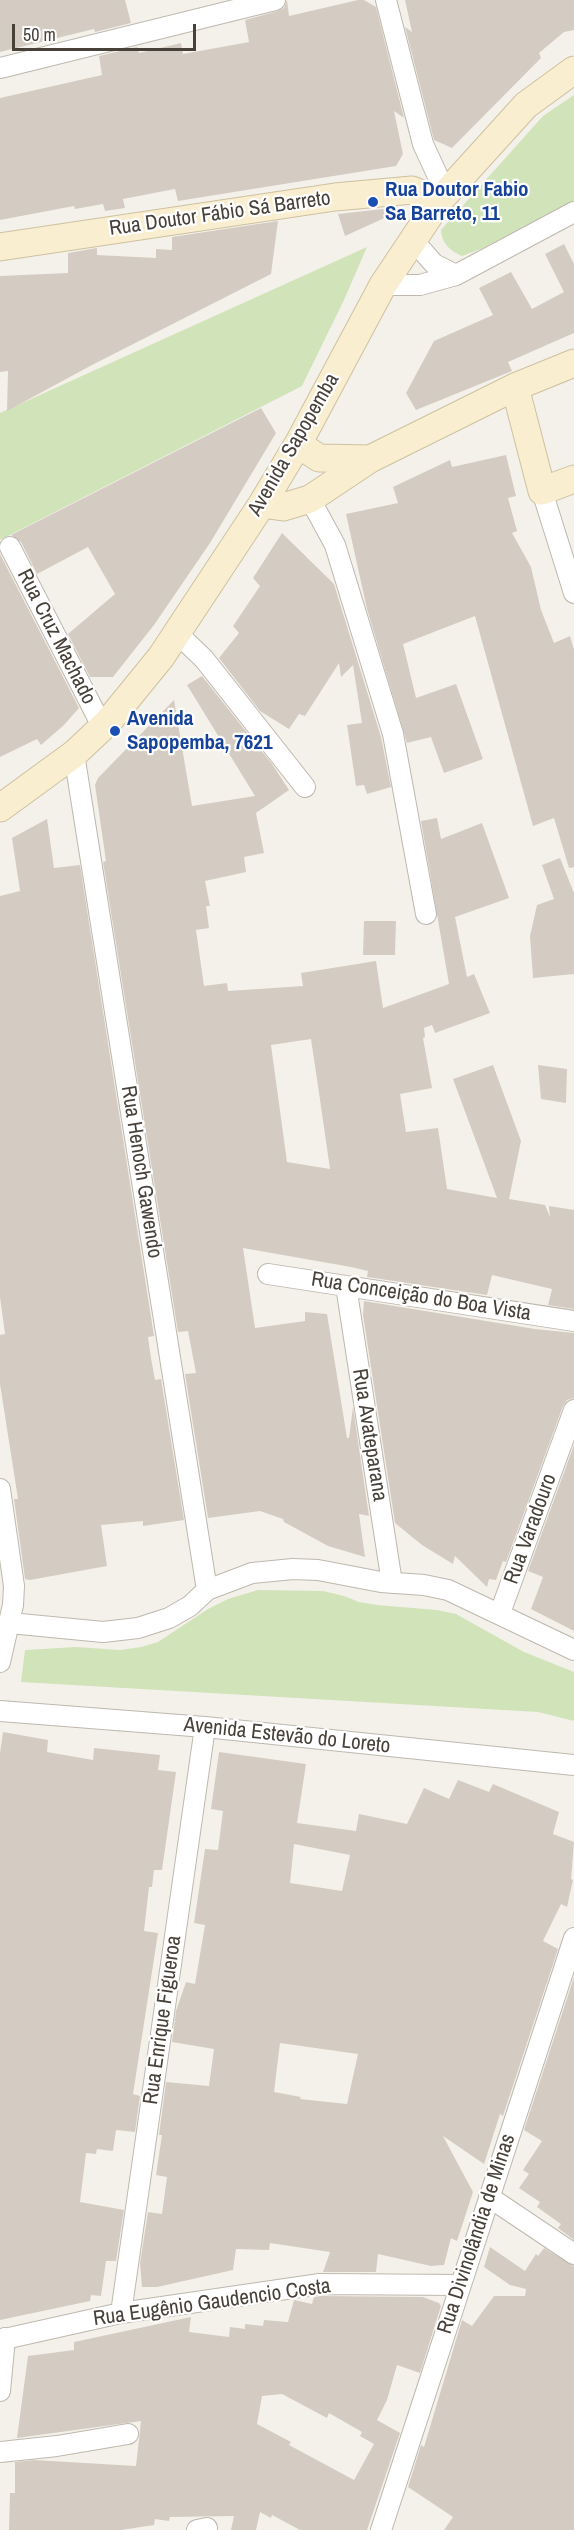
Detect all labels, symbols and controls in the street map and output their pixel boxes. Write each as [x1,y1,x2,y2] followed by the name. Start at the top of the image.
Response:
[15,12,200,50] scale bar
[23,22,56,47] text: 50 m
[385,177,529,227] place label: Rua Doutor Fabio Sa Barreto, 11
[108,186,332,242] street label: Rua Doutor Fábio Sá Barreto
[366,195,380,209] marker: Rua Doutor Fabio Sa Barreto, 11
[243,369,345,521] street label: Avenida Sapopemba
[11,565,101,709] street label: Rua Cruz Machado
[127,706,272,756] place label: Avenida Sapopemba, 7621
[108,724,122,738] marker: Avenida Sapopemba, 7621
[115,1084,167,1260] street label: Rua Henoch Gawendo
[309,1267,533,1327] street label: Rua Conceição do Boa Vista
[346,1367,392,1503] street label: Rua Avateparana
[499,1470,563,1588] street label: Rua Varadouro
[183,1713,391,1759] street label: Avenida Estevão do Loreto
[139,1934,187,2106] street label: Rua Enrique Figueroa
[433,2131,521,2337] street label: Rua Divinolândia de Minas
[92,2274,332,2332] street label: Rua Eugênio Gaudencio Costa

